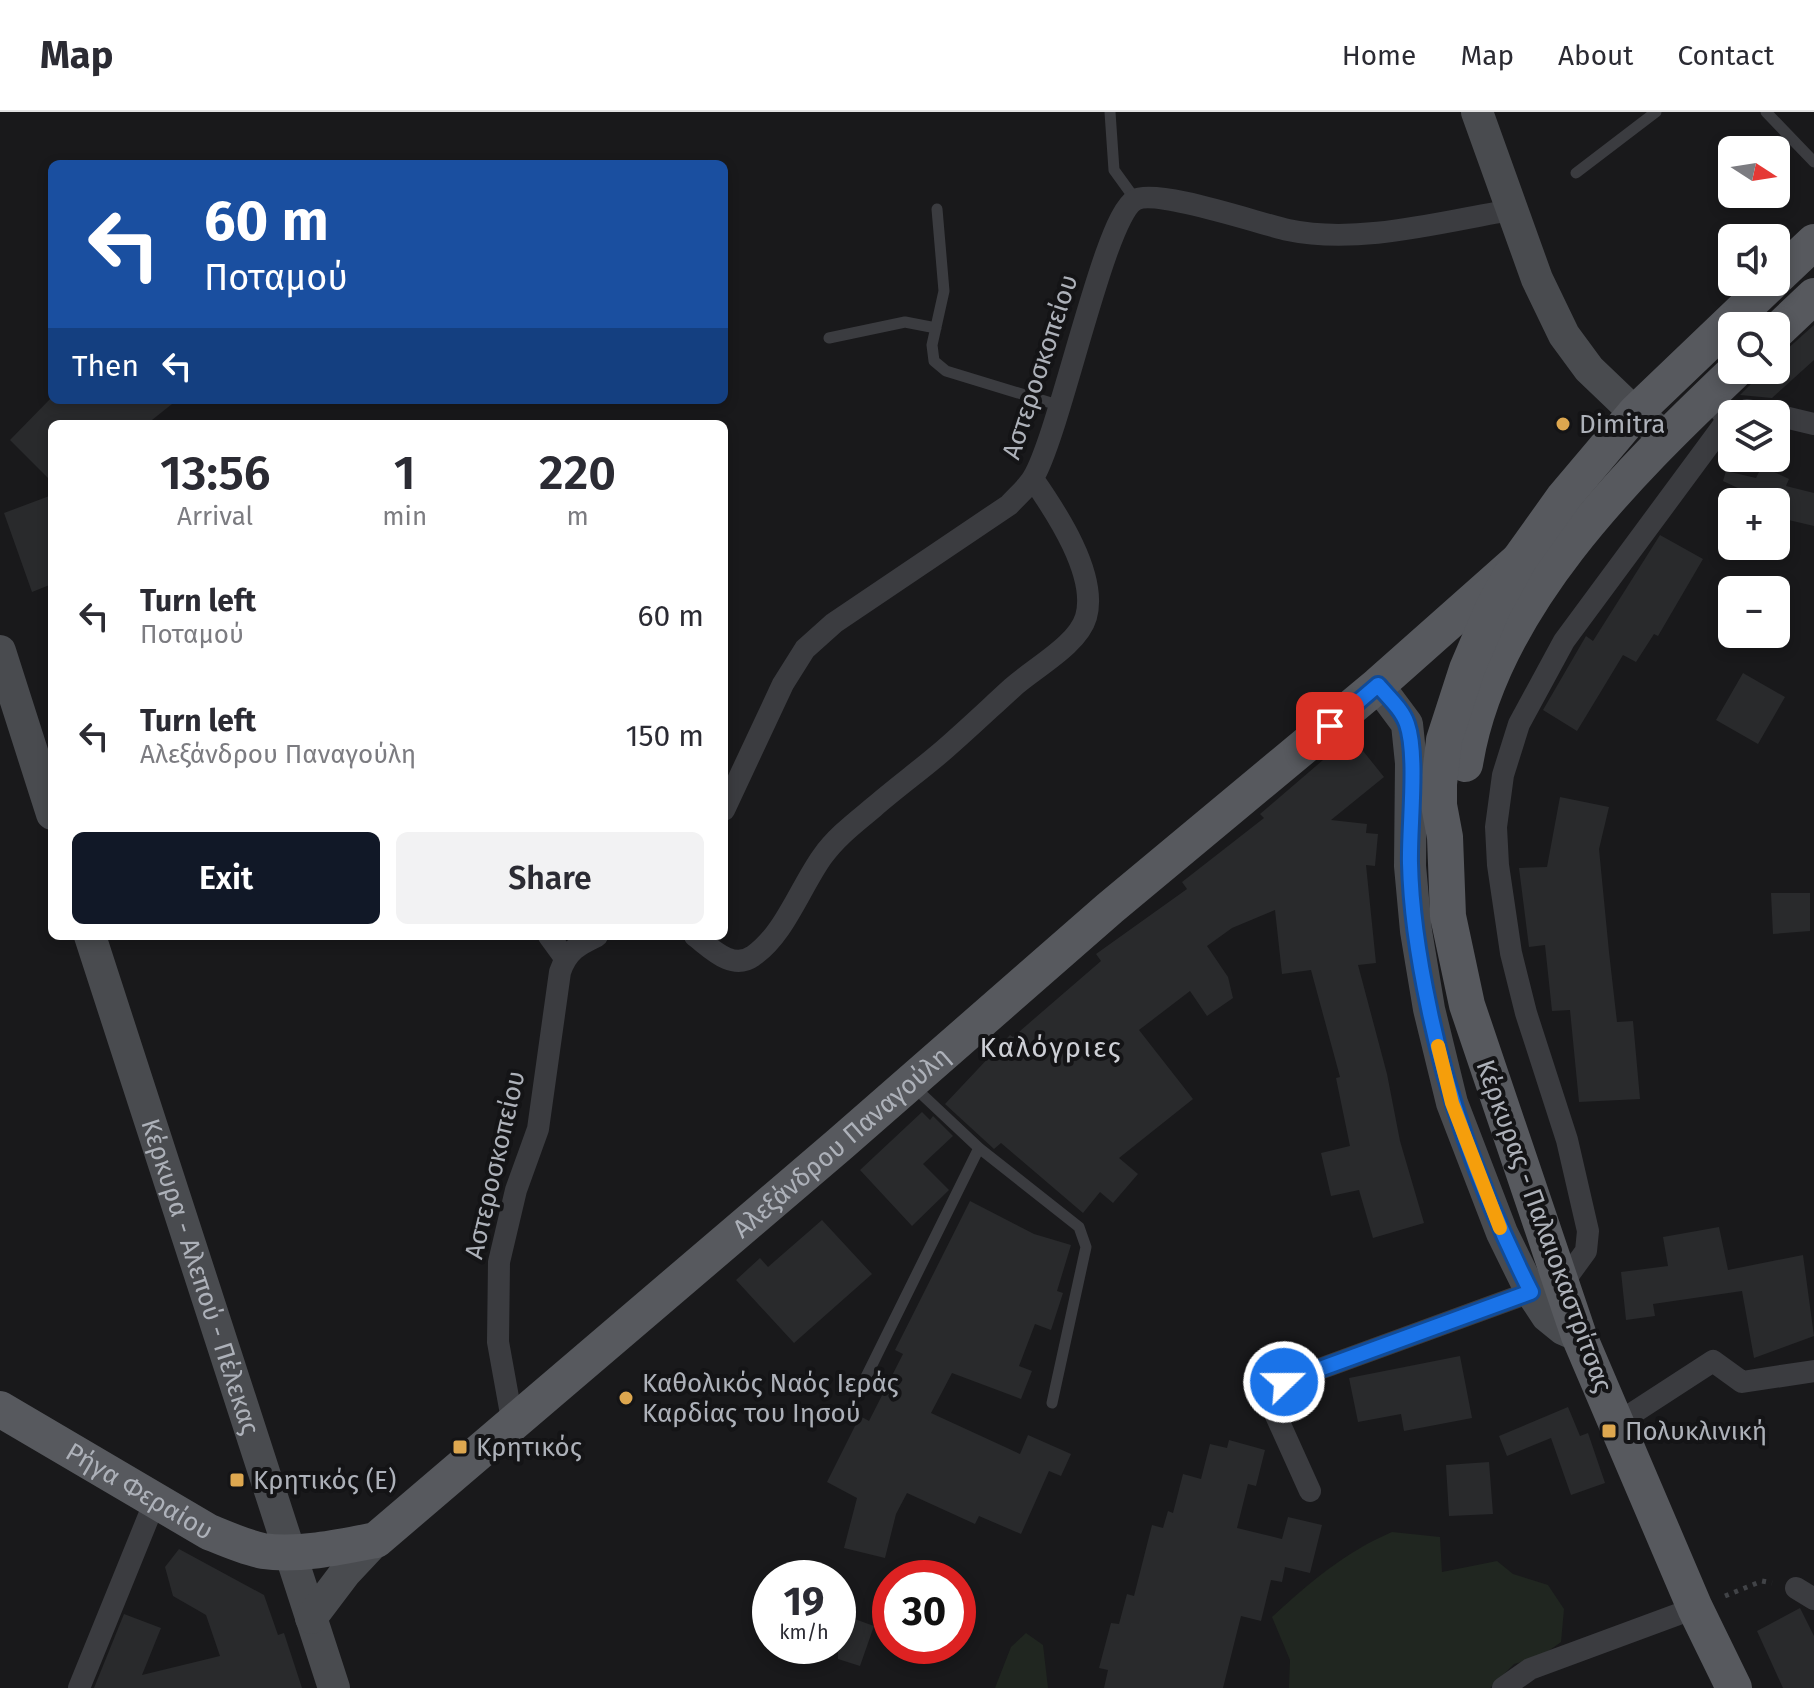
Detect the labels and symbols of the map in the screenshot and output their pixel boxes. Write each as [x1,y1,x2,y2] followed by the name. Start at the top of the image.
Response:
[1718,136,1790,208] north arrow
[996,271,1084,463] street label: Αστεροσκοπείου
[1579,409,1665,440] place label: Dimitra
[1554,415,1572,433] marker: Dimitra
[1296,692,1364,760] pin
[979,1031,1123,1064] district label: Καλόγριες
[726,1040,956,1244] street label: Αλεξάνδρου Παναγούλη
[1469,1056,1619,1396] street label: Κέρκυρας - Παλαιοκαστρίτσας
[458,1068,532,1262] street label: Αστεροσκοπείου
[135,1115,266,1438] street label: Κέρκυρα - Αλεπού - Πέλεκας
[1242,1340,1326,1424] position arrow
[642,1368,899,1429] place label: Καθολικός Ναός Ιεράς Καρδίας του Ιησού
[617,1389,635,1407] marker: Καθολικός Ναός Ιεράς Καρδίας του Ιησού
[1625,1416,1767,1447] place label: Πολυκλινική
[1600,1422,1618,1440] marker: Πολυκλινική
[476,1432,582,1463] place label: Κρητικός
[60,1436,219,1546] street label: Ρήγα Φεραίου
[451,1438,469,1456] marker: Κρητικός
[253,1465,396,1496] place label: Κρητικός (E)
[228,1471,246,1489] marker: Κρητικός (E)
[872,1560,976,1664] speed limit sign: 30

